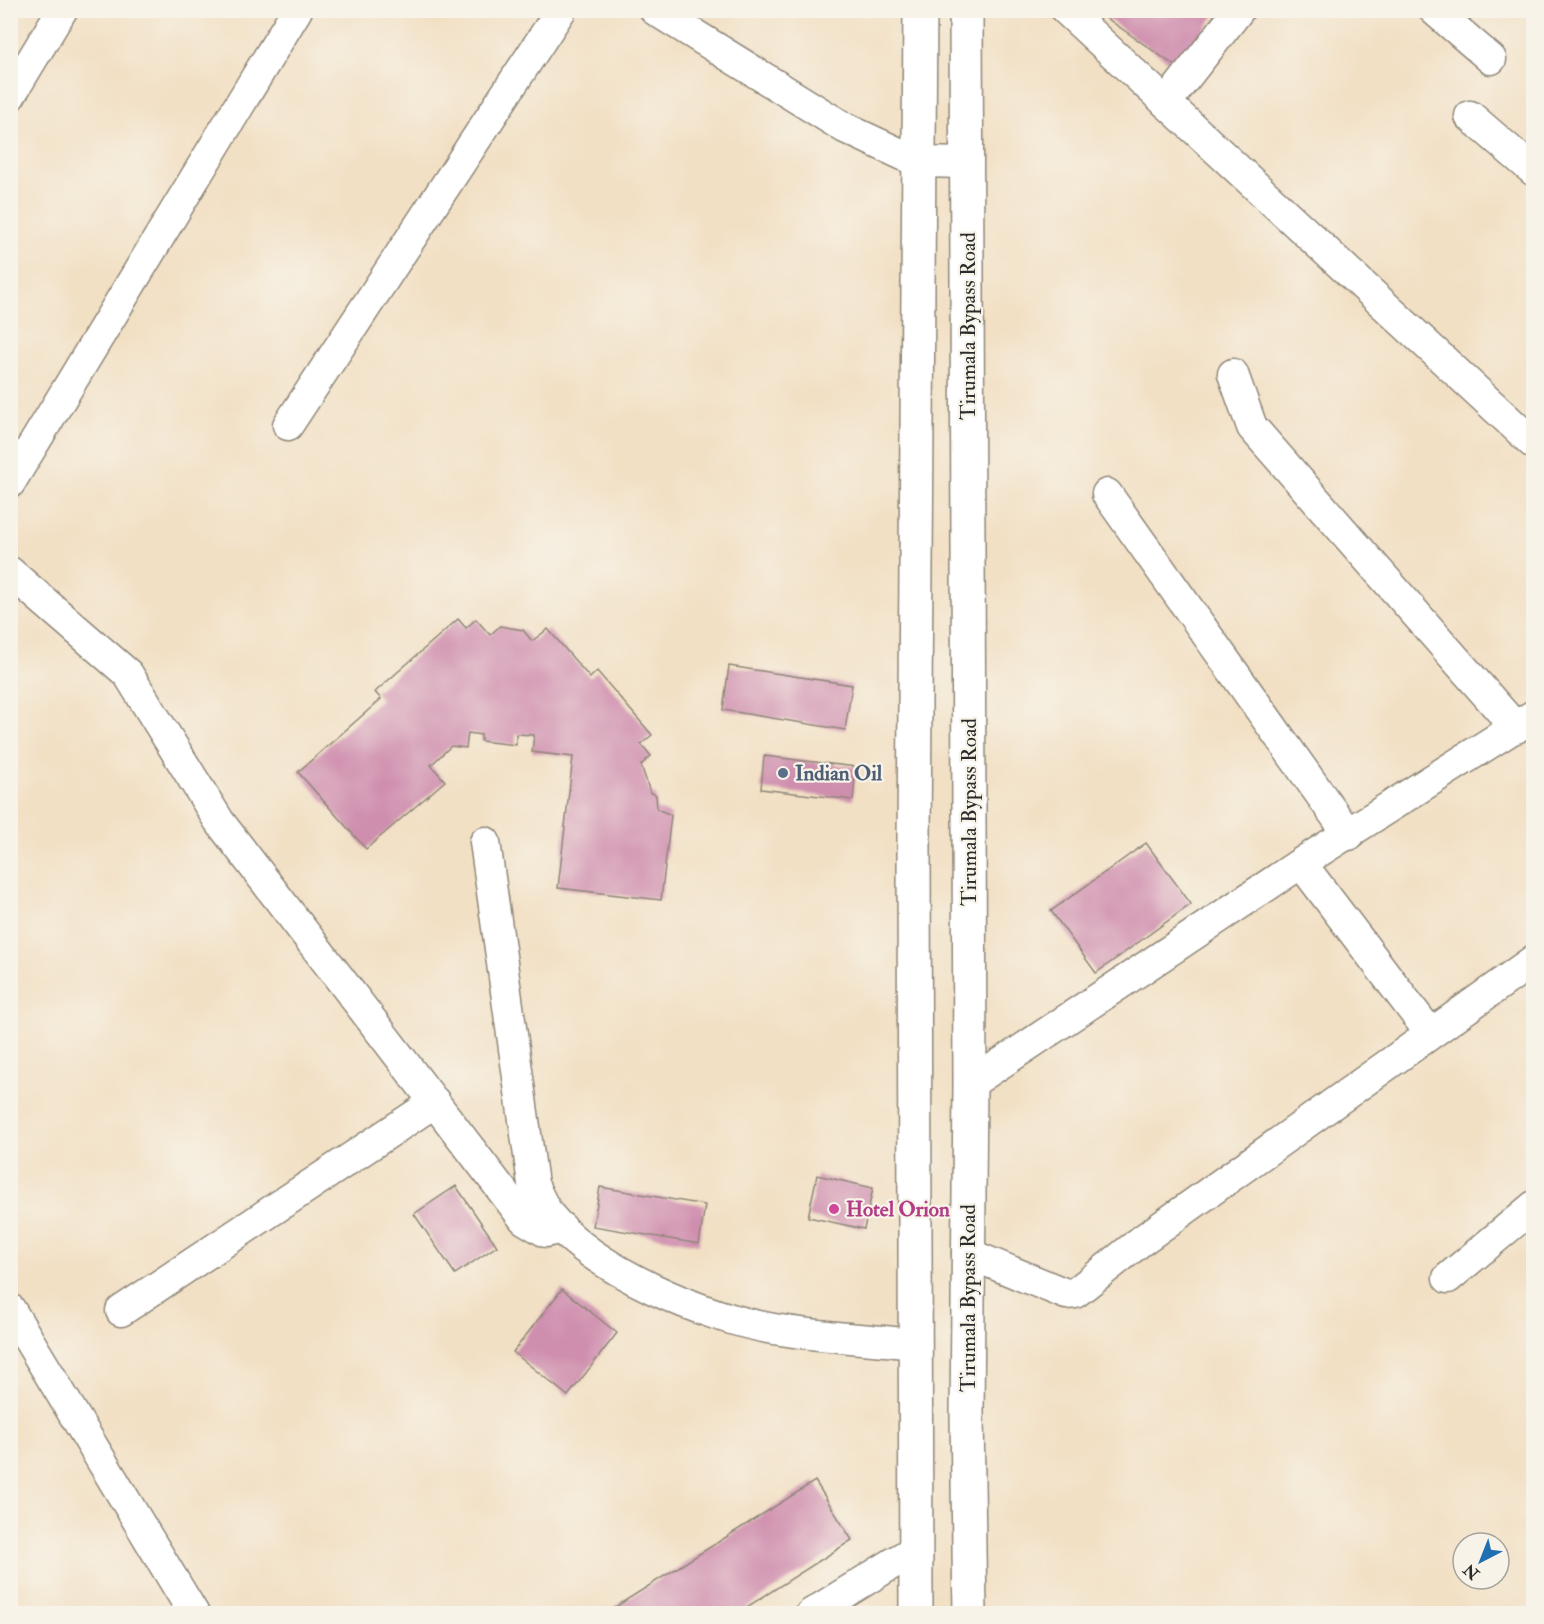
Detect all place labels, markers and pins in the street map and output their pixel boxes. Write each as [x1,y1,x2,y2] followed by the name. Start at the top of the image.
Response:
[795,760,883,787] place label: Indian Oil
[776,766,790,780] marker: Indian Oil
[846,1196,950,1223] place label: Hotel Orion
[827,1202,841,1216] marker: Hotel Orion

